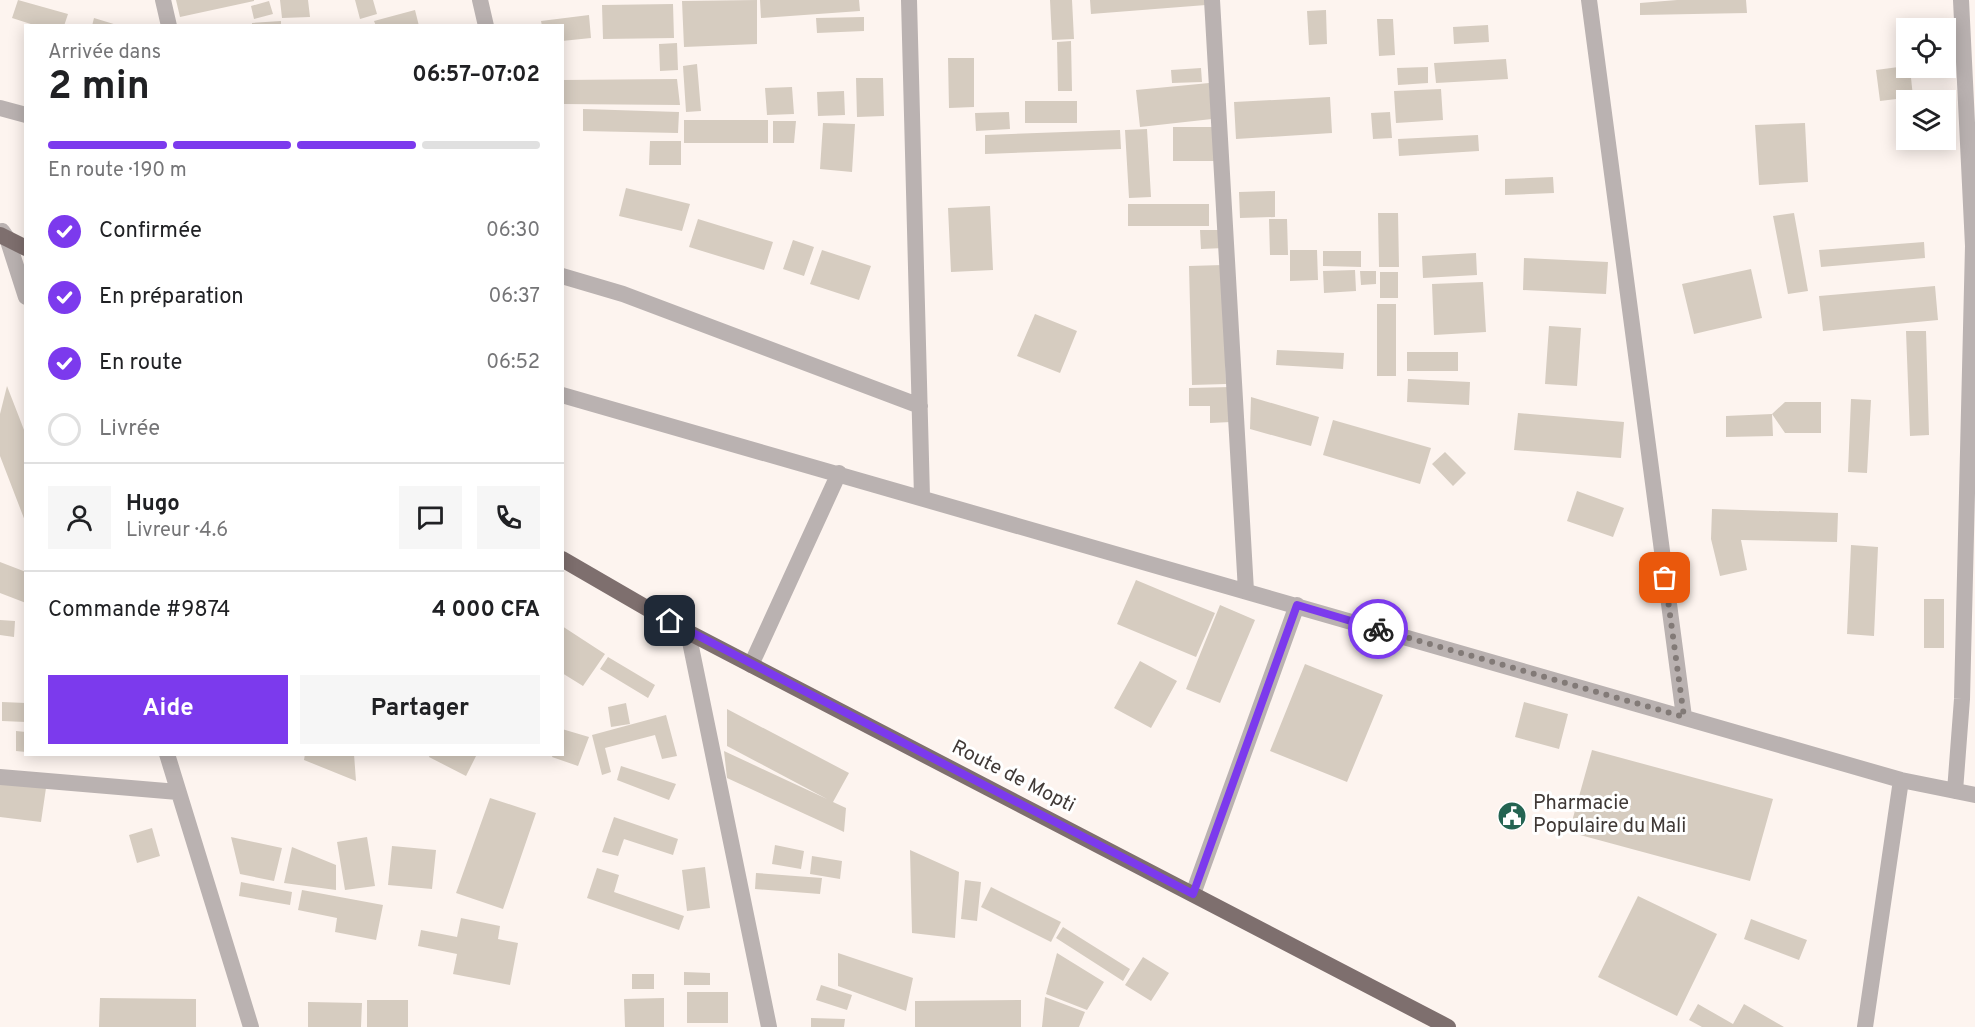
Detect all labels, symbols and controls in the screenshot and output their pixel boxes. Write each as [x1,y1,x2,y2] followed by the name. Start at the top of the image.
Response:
[1896,18,1956,150] map controls
[1896,18,1956,78] button: locate
[48,40,161,66] text: Arrivée dans
[412,62,540,89] text: 06:57–07:02
[48,64,150,113] text: 2 min
[1896,90,1956,150] button: layers
[48,158,187,184] text: En route · 190 m
[48,215,81,248] icon: check
[99,218,202,245] text: Confirmée
[486,218,540,244] text: 06:30
[48,281,81,314] icon: check
[99,284,244,311] text: En préparation
[488,284,540,310] text: 06:37
[48,347,81,380] icon: check
[99,350,182,377] text: En route
[486,350,540,376] text: 06:52
[99,416,160,443] text: Livrée
[48,486,111,549] button: person
[399,486,462,549] button: chat
[477,486,540,549] button: phone
[126,491,180,518] text: Hugo
[126,518,228,544] text: Livreur · 4.6
[1639,552,1690,603] pin
[1648,561,1681,594] icon: bag
[644,595,695,646] pin
[48,597,230,624] text: Commande #9874
[432,597,540,624] text: 4 000 CFA
[1348,599,1408,659] courier
[653,604,686,637] icon: home
[1362,613,1395,646] icon: bike
[48,675,288,744] button: Aide
[300,675,540,744] button: Partager
[947,735,1079,819] street label: Route de Mopti
[1533,791,1686,840] place label: Pharmacie Populaire du Mali
[1496,800,1528,832] public building icon: Pharmacie Populaire du Mali

